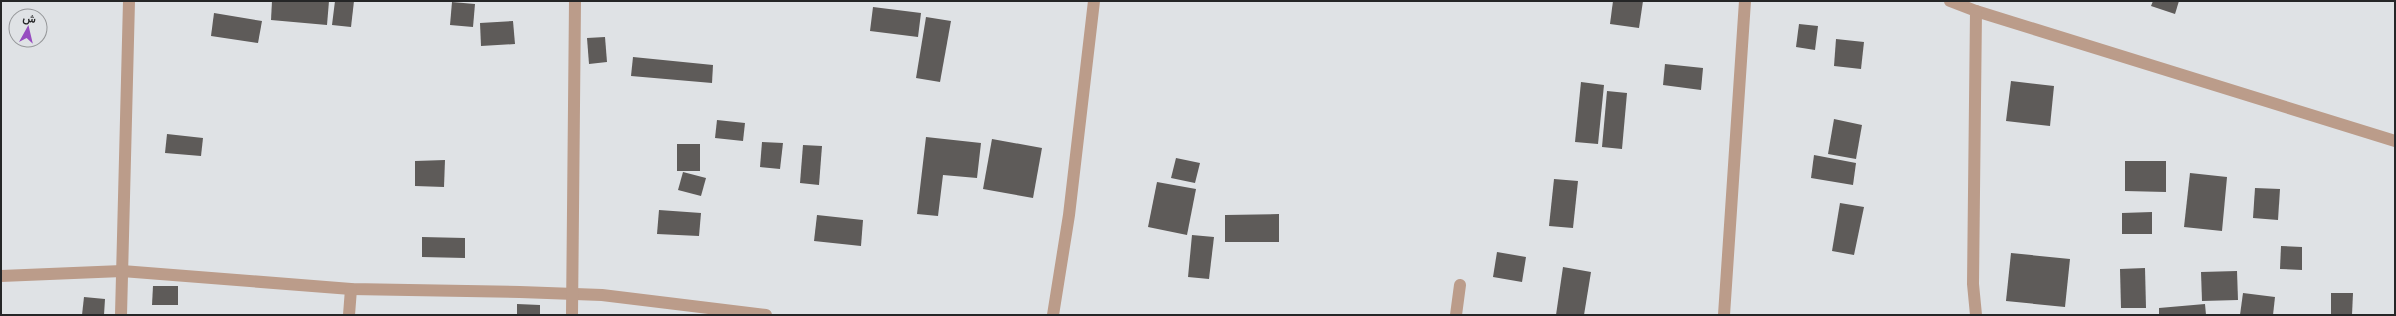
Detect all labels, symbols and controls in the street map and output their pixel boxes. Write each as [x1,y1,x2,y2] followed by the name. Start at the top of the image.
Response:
[8,8,48,48] north arrow
[22,10,37,26] text: ش

